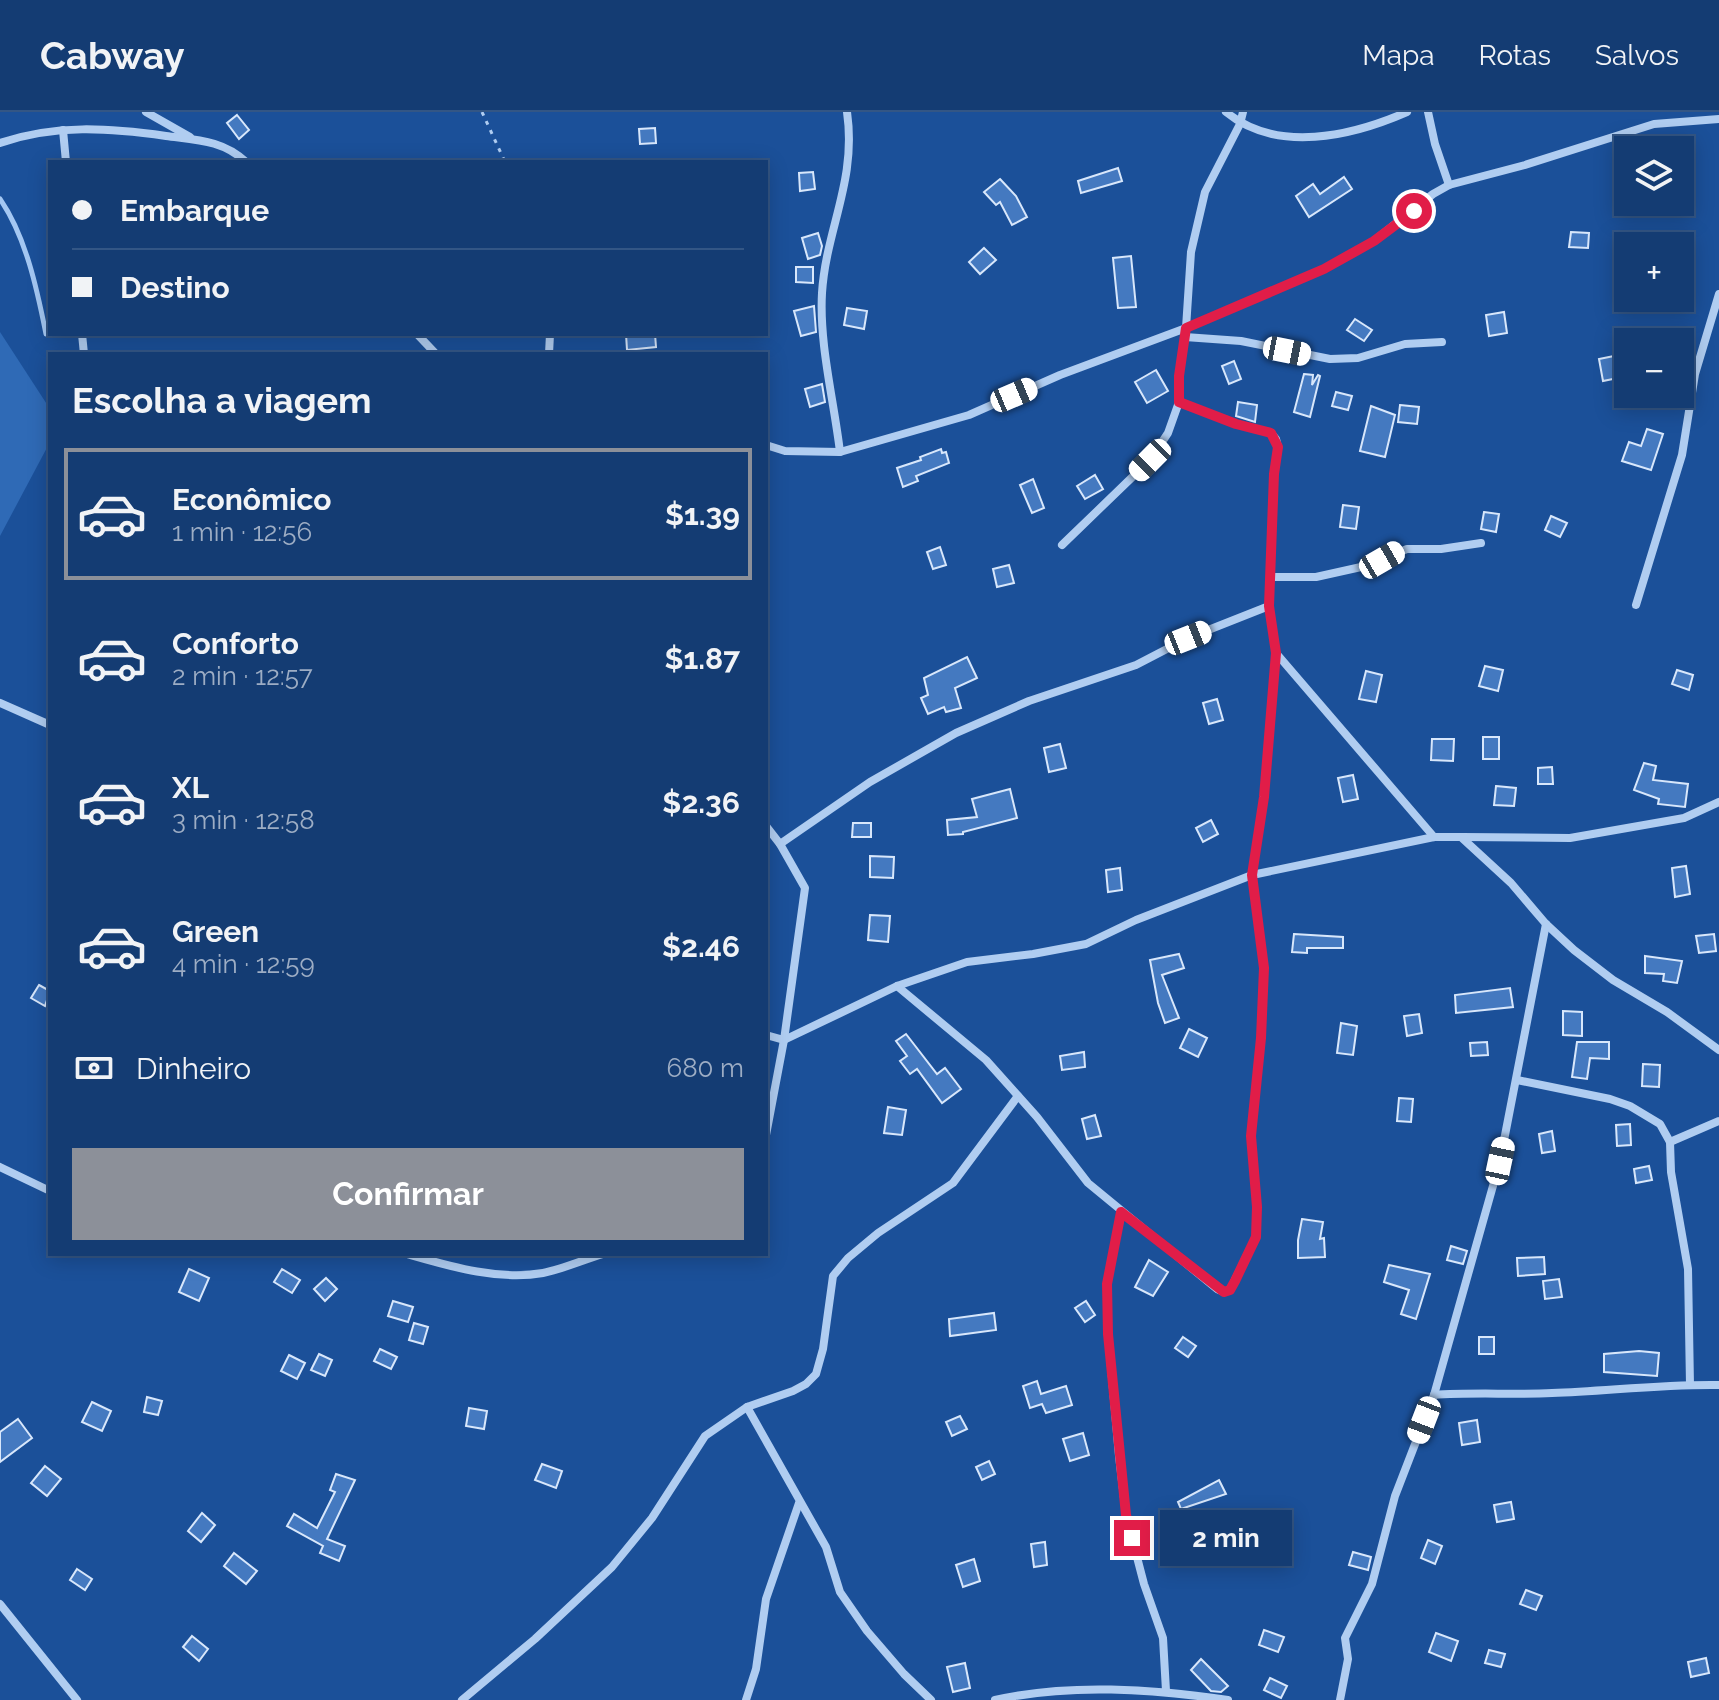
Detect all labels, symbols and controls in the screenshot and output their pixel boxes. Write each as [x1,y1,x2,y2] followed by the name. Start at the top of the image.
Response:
[40,33,185,78] text: Cabway
[1362,39,1435,72] text: Mapa
[1479,39,1551,72] text: Rotas
[1595,39,1679,72] text: Salvos
[1614,136,1694,408] map controls
[1614,136,1694,216] button: layers
[120,193,269,228] text: Embarque
[1396,193,1432,229] route start
[1614,232,1694,312] button: +
[120,270,230,305] text: Destino
[1614,328,1694,408] button: −
[1261,335,1313,367] car
[987,375,1041,415] car
[72,379,372,421] text: Escolha a viagem
[1125,435,1175,485] car
[76,478,148,550] icon: car
[172,482,332,517] text: Econômico
[665,497,740,532] text: $1.39
[172,517,312,547] text: 1 min · 12:56
[1355,538,1409,582] car
[1161,618,1215,658] car
[76,622,148,694] icon: car
[172,626,299,661] text: Conforto
[664,641,740,676] text: $1.87
[172,661,313,691] text: 2 min · 12:57
[76,766,148,838] icon: car
[172,770,209,805] text: XL
[662,785,740,820] text: $2.36
[172,805,315,835] text: 3 min · 12:58
[76,910,148,982] icon: car
[172,914,259,949] text: Green
[662,929,740,964] text: $2.46
[172,949,315,979] text: 4 min · 12:59
[72,1046,116,1090] icon: cash
[136,1051,251,1086] text: Dinheiro
[666,1053,744,1083] text: 680 m
[1483,1135,1517,1187] car
[72,1148,744,1240] button: Confirmar
[1404,1393,1444,1447] car
[1160,1510,1292,1566] callout: 2 min
[1114,1520,1150,1556] route end
[1192,1523,1260,1553] text: 2 min

